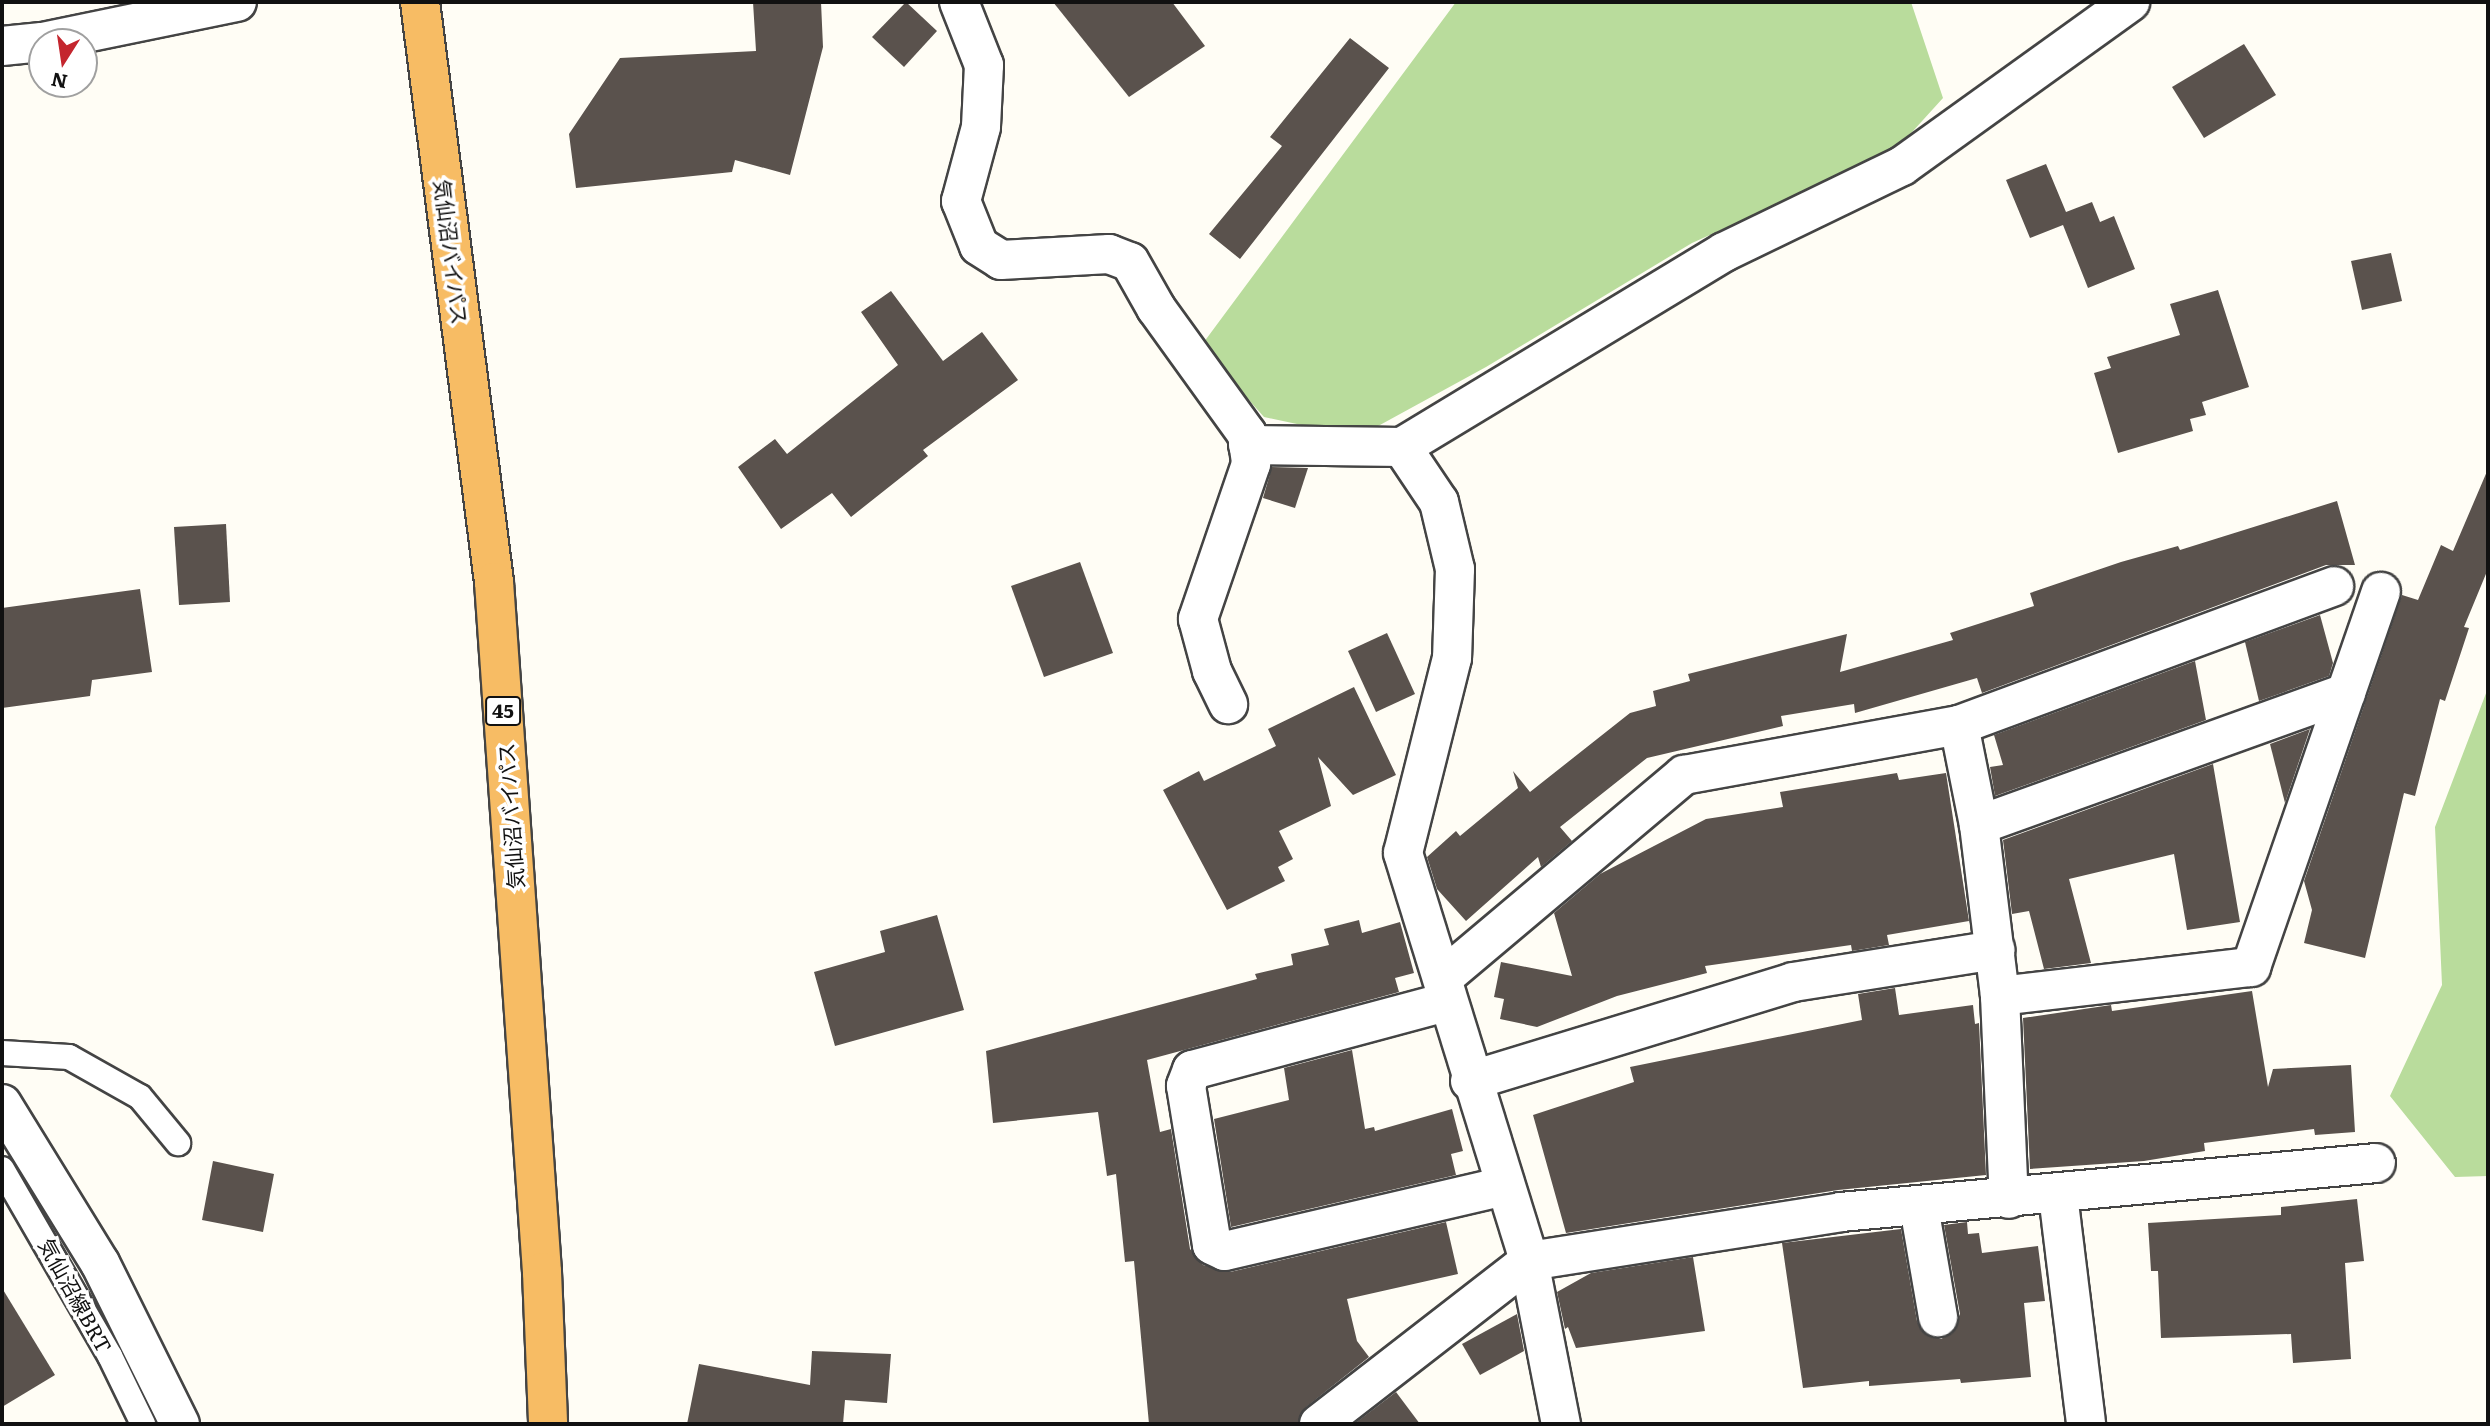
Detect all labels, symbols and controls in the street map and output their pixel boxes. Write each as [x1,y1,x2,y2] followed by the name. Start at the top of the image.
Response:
[28,28,98,98] north arrow
[48,66,70,97] text: N
[431,178,473,326] street label: 気仙沼バイパス
[484,696,522,726] road number: 45
[492,742,528,890] street label: 気仙沼バイパス
[34,1233,118,1357] street label: 気仙沼線BRT

